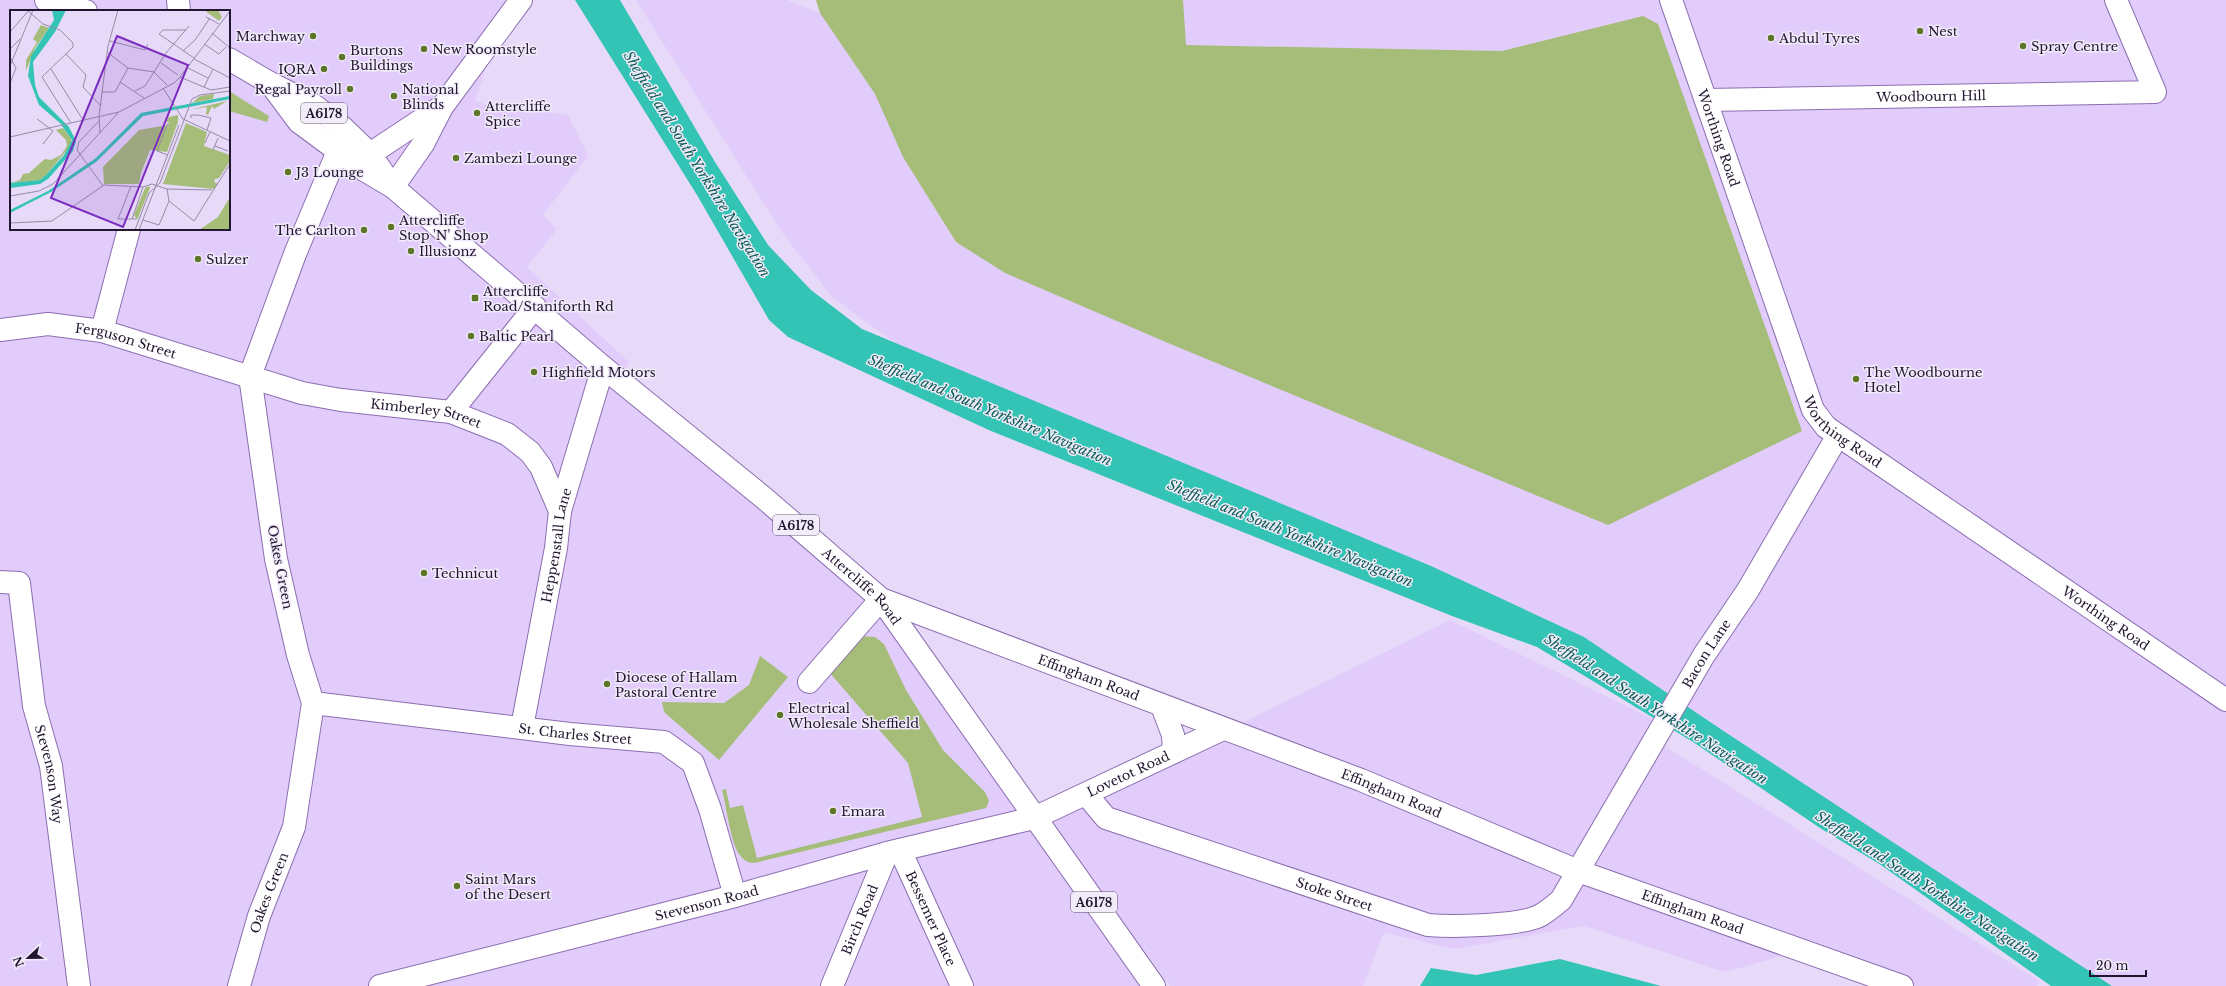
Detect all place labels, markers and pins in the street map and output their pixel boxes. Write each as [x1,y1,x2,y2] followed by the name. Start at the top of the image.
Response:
[1928,23,1958,40] place label: Nest
[1915,26,1925,36] marker: Nest
[236,28,306,45] place label: Marchway
[1778,30,1860,47] place label: Abdul Tyres
[308,31,318,41] marker: Marchway
[1766,33,1776,43] marker: Abdul Tyres
[2031,38,2118,55] place label: Spray Centre
[432,41,537,58] place label: New Roomstyle
[2018,41,2028,51] marker: Spray Centre
[350,42,413,74] place label: Burtons Buildings
[419,44,429,54] marker: New Roomstyle
[337,52,347,62] marker: Burtons Buildings
[278,61,317,78] place label: IQRA
[319,64,329,74] marker: IQRA
[254,81,342,98] place label: Regal Payroll
[402,81,459,113] place label: National Blinds
[345,84,355,94] marker: Regal Payroll
[389,91,399,101] marker: National Blinds
[484,98,551,130] place label: Attercliffe Spice
[472,108,482,118] marker: Attercliffe Spice
[464,150,577,167] place label: Zambezi Lounge
[451,153,461,163] marker: Zambezi Lounge
[294,164,364,181] place label: J3 Lounge
[283,167,293,177] marker: J3 Lounge
[398,212,489,244] place label: Attercliffe Stop 'N' Shop
[275,222,356,239] place label: The Carlton
[386,222,396,232] marker: Attercliffe Stop 'N' Shop
[359,225,369,235] marker: The Carlton
[419,243,477,260] place label: Illusionz
[406,246,416,256] marker: Illusionz
[206,251,249,268] place label: Sulzer
[193,254,203,264] marker: Sulzer
[482,283,614,315] place label: Attercliffe Road/Staniforth Rd
[470,293,480,303] marker: Attercliffe Road/Staniforth Rd
[479,328,554,345] place label: Baltic Pearl
[466,331,476,341] marker: Baltic Pearl
[542,364,656,381] place label: Highfield Motors
[1864,364,1982,396] place label: The Woodbourne Hotel
[529,367,539,377] marker: Highfield Motors
[1851,374,1861,384] marker: The Woodbourne Hotel
[432,565,498,582] place label: Technicut
[419,568,429,578] marker: Technicut
[615,669,737,701] place label: Diocese of Hallam Pastoral Centre
[602,679,612,689] marker: Diocese of Hallam Pastoral Centre
[787,700,919,732] place label: Electrical Wholesale Sheffield
[775,710,785,720] marker: Electrical Wholesale Sheffield
[841,803,886,820] place label: Emara
[828,806,838,816] marker: Emara
[465,871,551,903] place label: Saint Mars of the Desert
[452,881,462,891] marker: Saint Mars of the Desert

